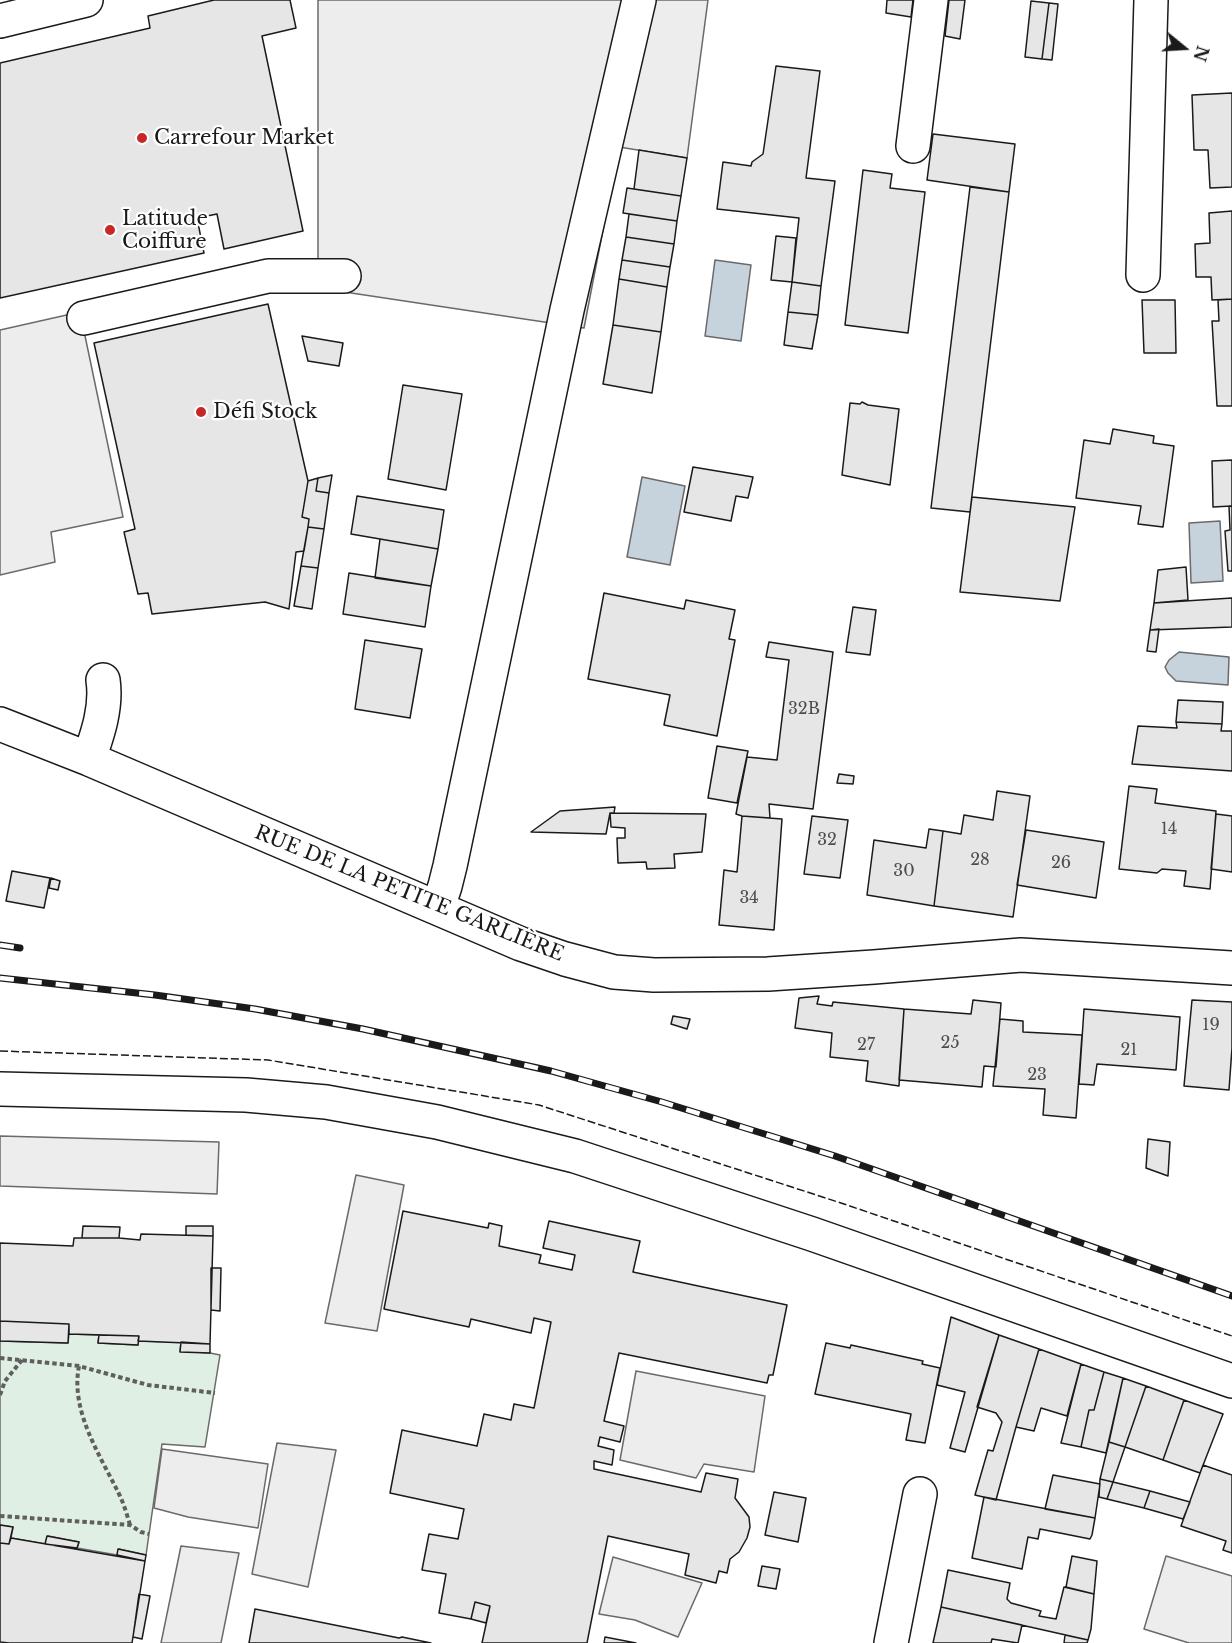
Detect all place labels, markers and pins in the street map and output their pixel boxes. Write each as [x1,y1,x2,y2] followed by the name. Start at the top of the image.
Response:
[154,126,334,150] place label: Carrefour Market
[135,131,149,145] marker: Carrefour Market
[122,207,208,254] place label: Latitude Coiffure
[103,223,117,237] marker: Latitude Coiffure
[213,400,317,424] place label: Défi Stock
[194,405,208,419] marker: Défi Stock

